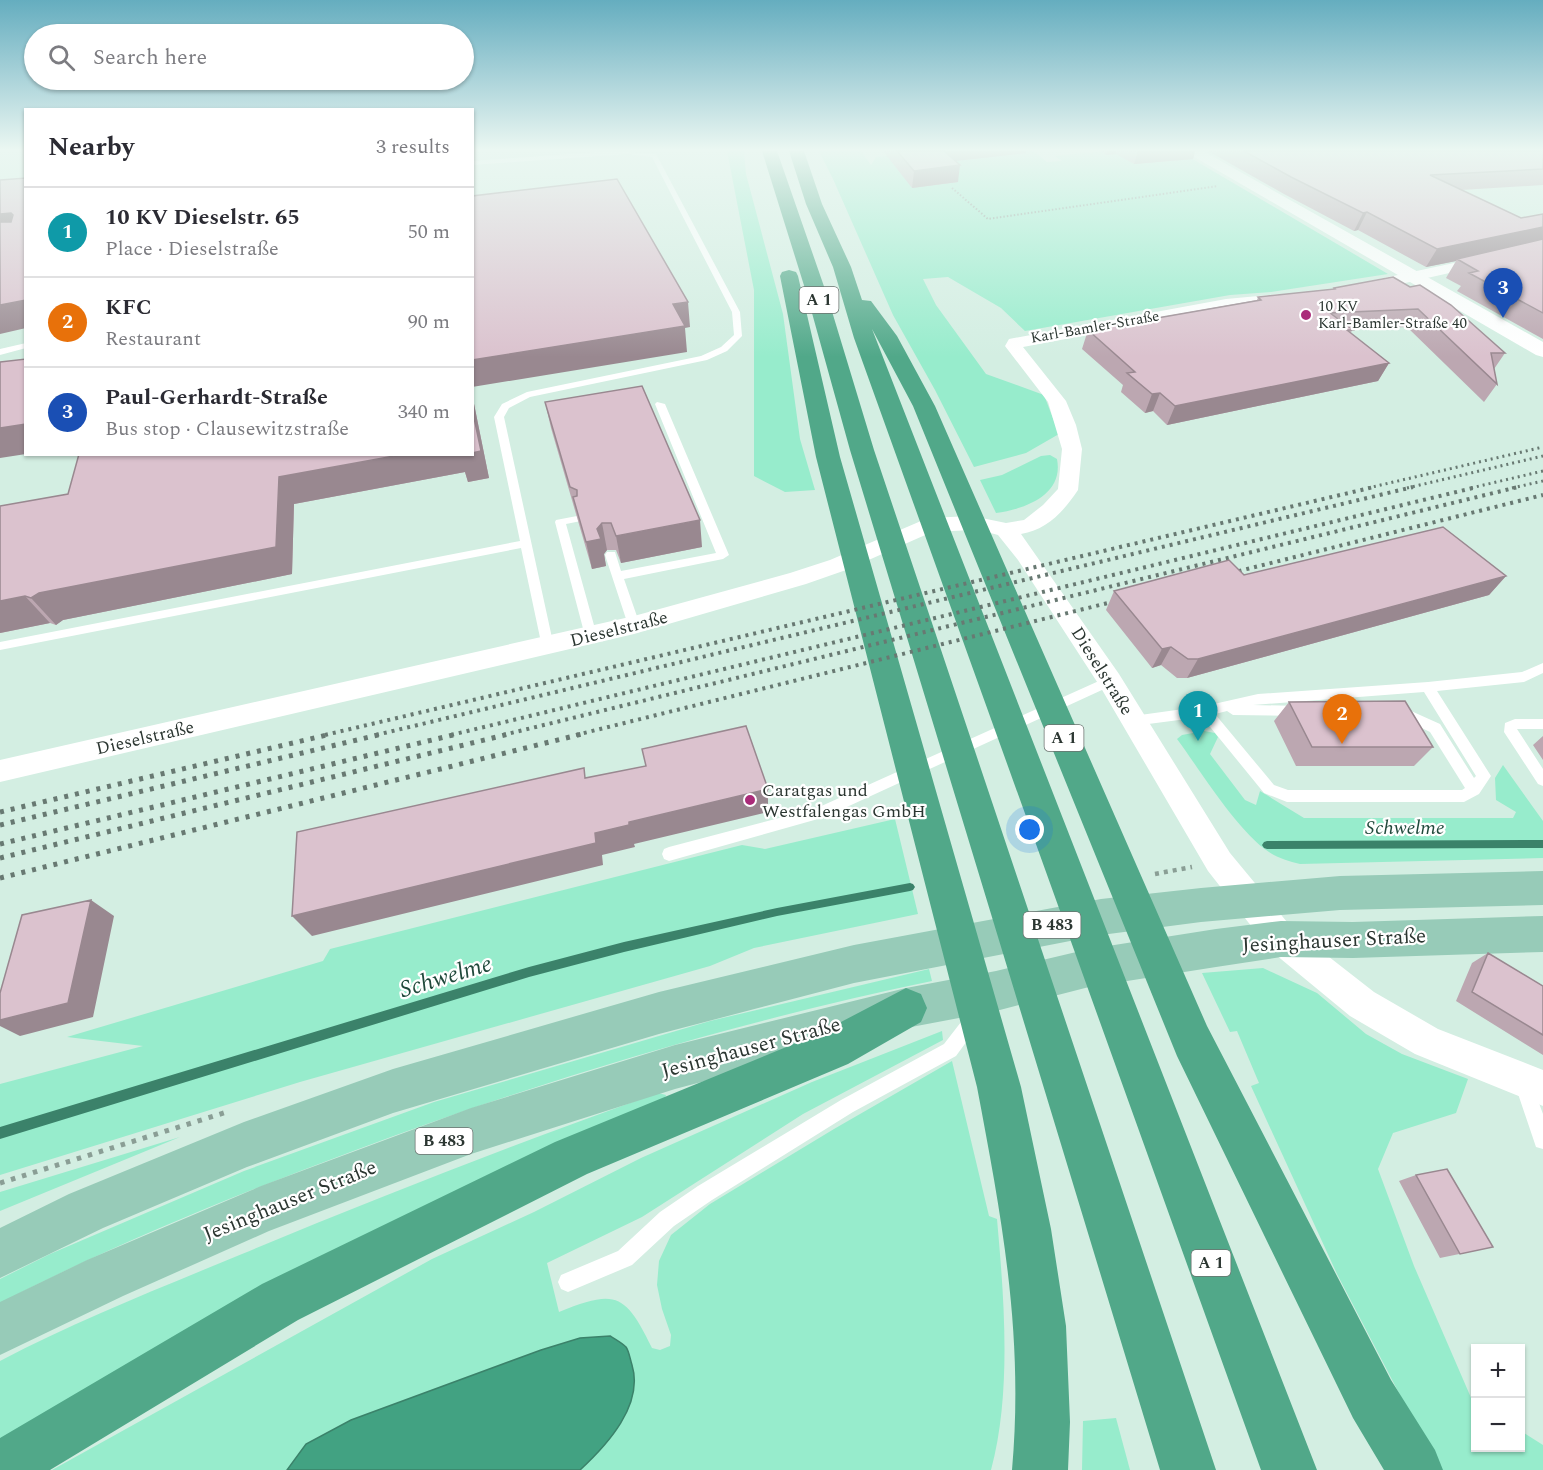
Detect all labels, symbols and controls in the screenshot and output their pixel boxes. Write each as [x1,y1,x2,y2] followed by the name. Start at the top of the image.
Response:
[24,24,474,90] search box
[45,41,78,74] icon: search
[93,41,207,74] text: Search here
[48,127,134,167] text: Nearby
[376,132,450,162] text: 3 results
[105,201,300,234] text: 10 KV Dieselstr. 65
[62,217,73,247] text: 1
[408,217,450,247] text: 50 m
[105,234,279,264] text: Place · Dieselstraße
[1484,268,1522,318] pin: 3
[800,287,838,313] road number: A 1
[105,291,152,324] text: KFC
[1318,295,1467,335] place label: 10 KV Karl-Bamler-Straße 40
[1029,304,1161,350] street label: Karl-Bamler-Straße
[62,307,73,337] text: 2
[408,307,450,337] text: 90 m
[1299,308,1313,322] marker: 10 KV Karl-Bamler-Straße 40
[105,324,201,354] text: Restaurant
[105,381,328,414] text: Paul-Gerhardt-Straße
[62,397,73,427] text: 3
[398,397,450,427] text: 340 m
[105,414,349,444] text: Bus stop · Clausewitzstraße
[567,604,671,654] street label: Dieselstraße
[1064,621,1140,721] street label: Dieselstraße
[1178,692,1218,741] pin: 1
[1322,694,1362,744] pin: 2
[93,714,197,762] street label: Dieselstraße
[1044,725,1084,751] road number: A 1
[762,777,926,825] place label: Caratgas und Westfalengas GmbH
[743,793,757,807] marker: Caratgas und Westfalengas GmbH
[1365,813,1445,843] water label: Schwelme
[1015,815,1044,844] your location
[1024,912,1080,938] road number: B 483
[1241,920,1427,962] street label: Jesinghauser Straße
[395,946,497,1008] water label: Schwelme
[658,1009,844,1087] street label: Jesinghauser Straße
[416,1128,472,1154] road number: B 483
[198,1152,382,1250] street label: Jesinghauser Straße
[1192,1250,1230,1276] road number: A 1
[1471,1344,1525,1452] map controls
[1471,1344,1525,1398] button: +
[1471,1398,1525,1452] button: −

